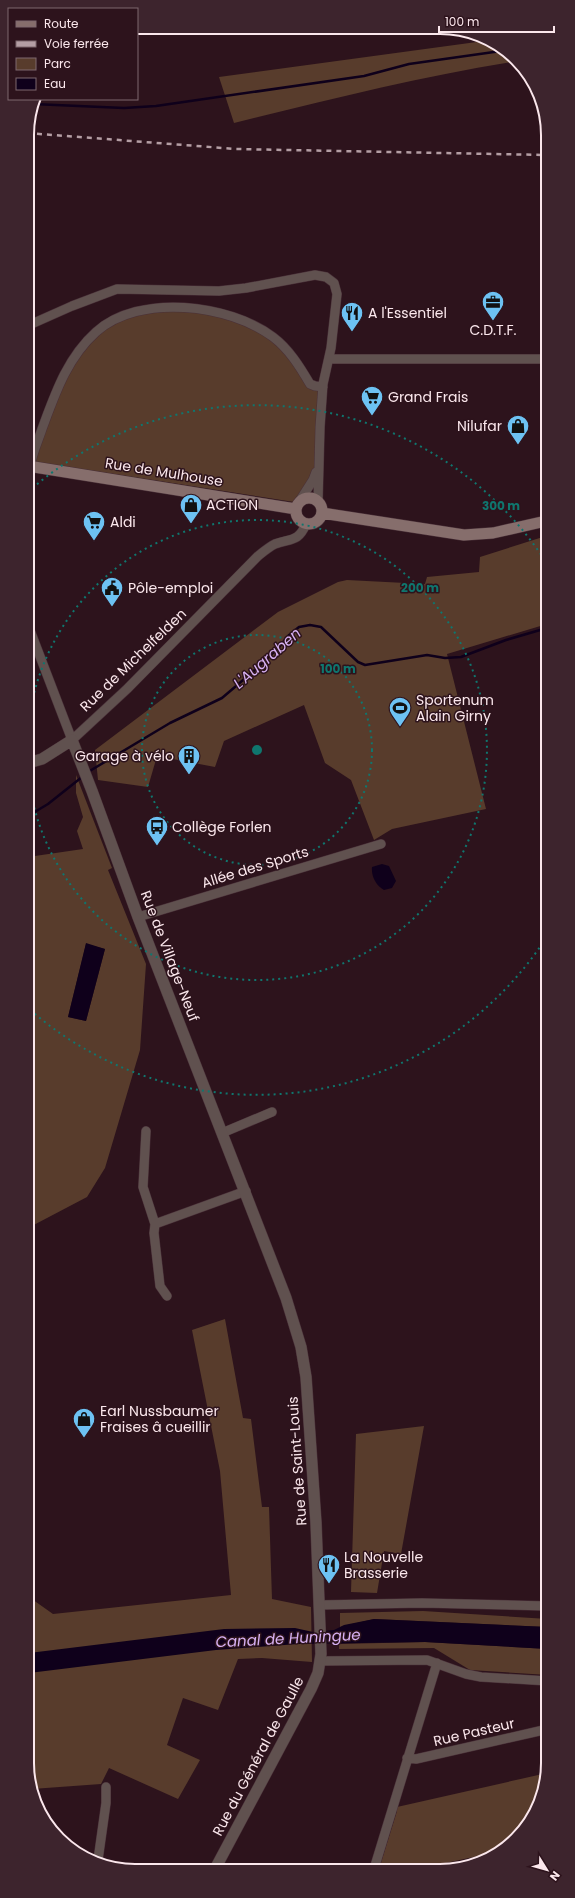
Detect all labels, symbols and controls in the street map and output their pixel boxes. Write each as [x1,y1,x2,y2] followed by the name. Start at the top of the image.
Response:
[8,8,138,100] legend
[439,8,554,34] scale bar
[445,13,479,30] text: 100 m
[44,15,78,32] text: Route
[44,35,109,52] text: Voie ferrée
[44,55,71,72] text: Parc
[44,75,66,92] text: Eau
[480,289,506,322] office icon: C.D.T.F.
[339,300,365,333] restaurant icon: A l'Essentiel
[368,303,447,323] place label: A l'Essentiel
[469,320,517,340] place label: C.D.T.F.
[359,384,385,417] supermarket icon: Grand Frais
[388,387,468,407] place label: Grand Frais
[505,413,531,446] shop icon: Nilufar
[457,416,502,436] place label: Nilufar
[104,453,225,491] street label: Rue de Mulhouse
[178,492,204,525] shop icon: ACTION
[206,495,258,515] place label: ACTION
[482,497,520,514] text: 300 m
[81,509,107,542] supermarket icon: Aldi
[110,512,136,532] place label: Aldi
[99,575,125,608] public building icon: Pôle-emploi
[128,578,213,598] place label: Pôle-emploi
[401,579,439,596] text: 200 m
[75,604,191,716] street label: Rue de Michelfelden
[229,623,305,693] water label: L'Augraben
[320,660,356,677] text: 100 m
[416,690,494,726] place label: Sportenum Alain Girny
[387,695,413,728] sports icon: Sportenum Alain Girny
[176,743,202,776] building icon: Garage à vélo
[250,743,264,757] centre of rings
[75,746,174,766] place label: Garage à vélo
[144,814,170,847] bus stop icon: Collège Forlen
[172,817,272,837] place label: Collège Forlen
[199,841,311,893] street label: Allée des Sports
[136,888,204,1025] street label: Rue de Village-Neuf
[283,1396,311,1526] street label: Rue de Saint-Louis
[100,1401,219,1437] place label: Earl Nussbaumer Fraises â cueillir
[71,1406,97,1439] shop icon: Earl Nussbaumer Fraises â cueillir
[344,1547,423,1583] place label: La Nouvelle Brasserie
[316,1552,342,1585] restaurant icon: La Nouvelle Brasserie
[215,1624,361,1652] water label: Canal de Huningue
[207,1672,309,1839] street label: Rue du Général de Gaulle
[431,1713,517,1751] street label: Rue Pasteur
[527,1850,567,1890] north arrow
[546,1868,564,1884] text: N

